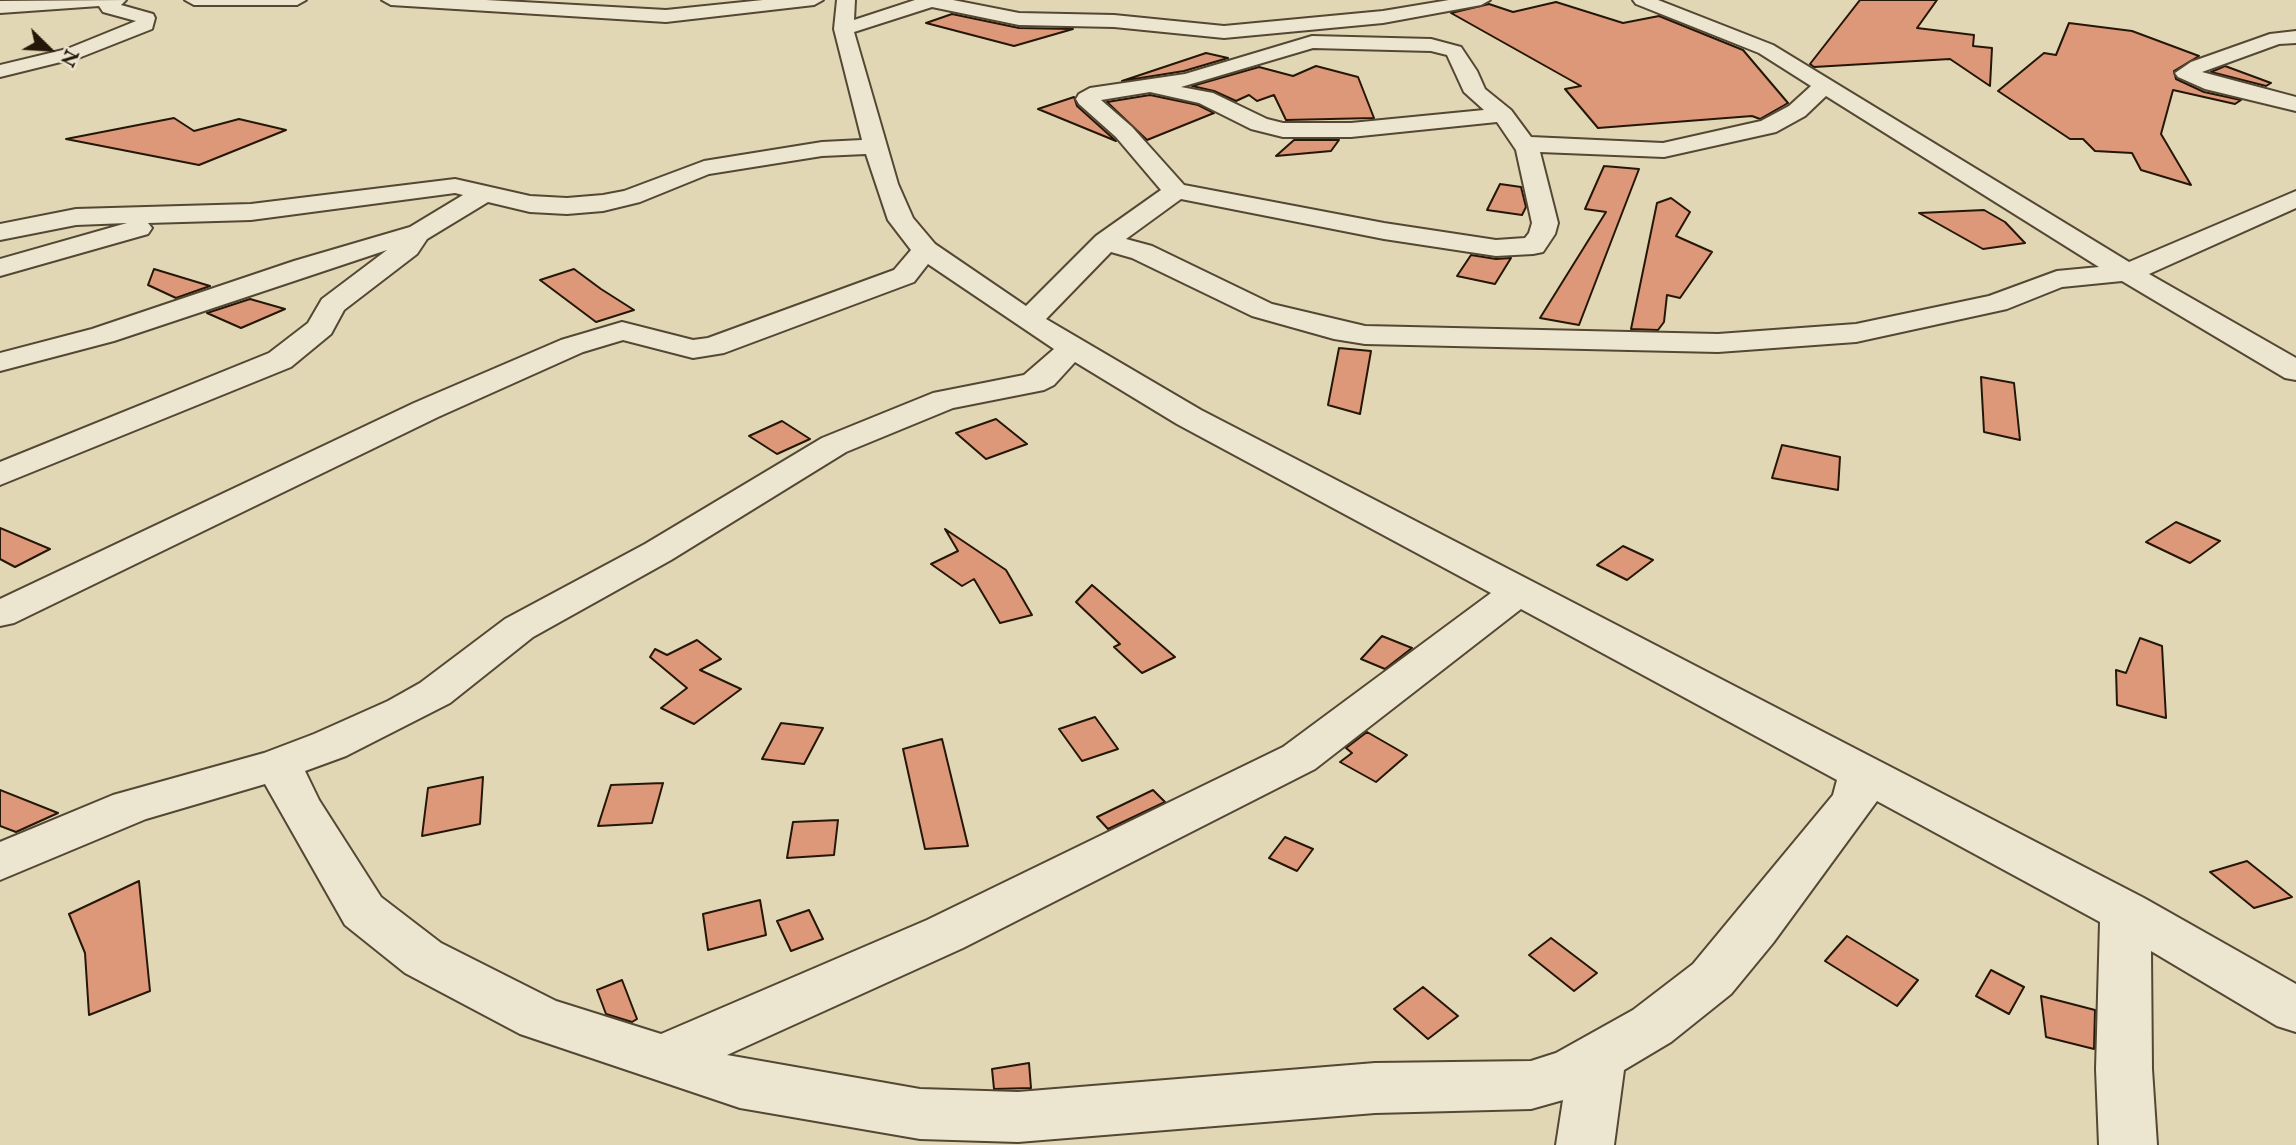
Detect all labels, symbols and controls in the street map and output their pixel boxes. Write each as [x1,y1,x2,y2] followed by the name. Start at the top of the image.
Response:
[14,14,84,84] north arrow
[54,45,82,70] text: N

